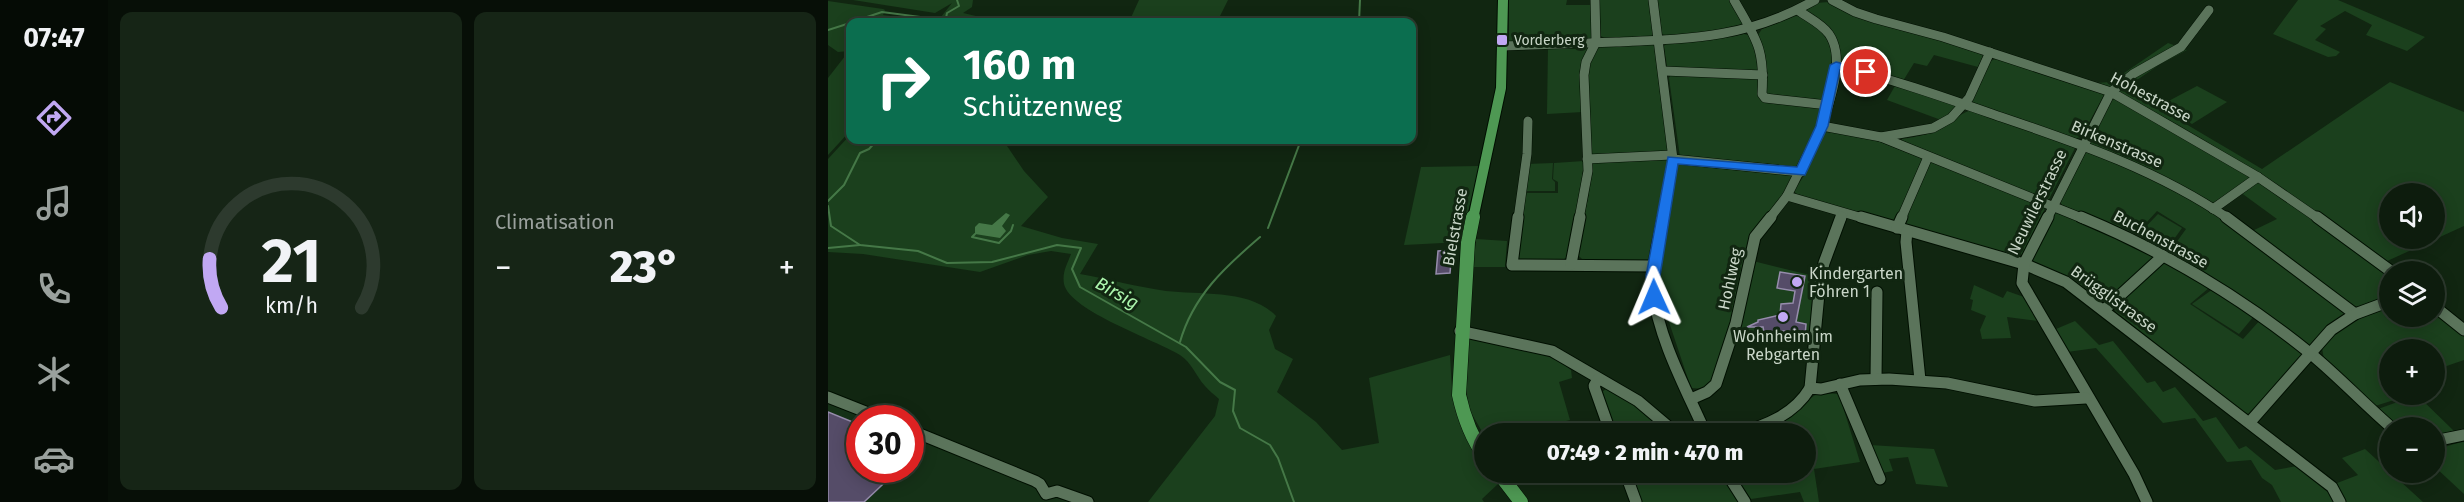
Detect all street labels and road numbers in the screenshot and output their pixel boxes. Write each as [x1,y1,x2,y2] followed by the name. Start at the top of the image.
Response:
[2107,68,2195,126] street label: Hohestrasse
[2068,116,2166,172] street label: Birkenstrasse
[2003,146,2071,258] street label: Neuwilerstrasse
[1439,187,1471,267] street label: Bielstrasse
[2110,206,2212,272] street label: Buchenstrasse
[1714,246,1746,312] street label: Hohlweg
[2067,261,2161,337] street label: Brügglistrasse

